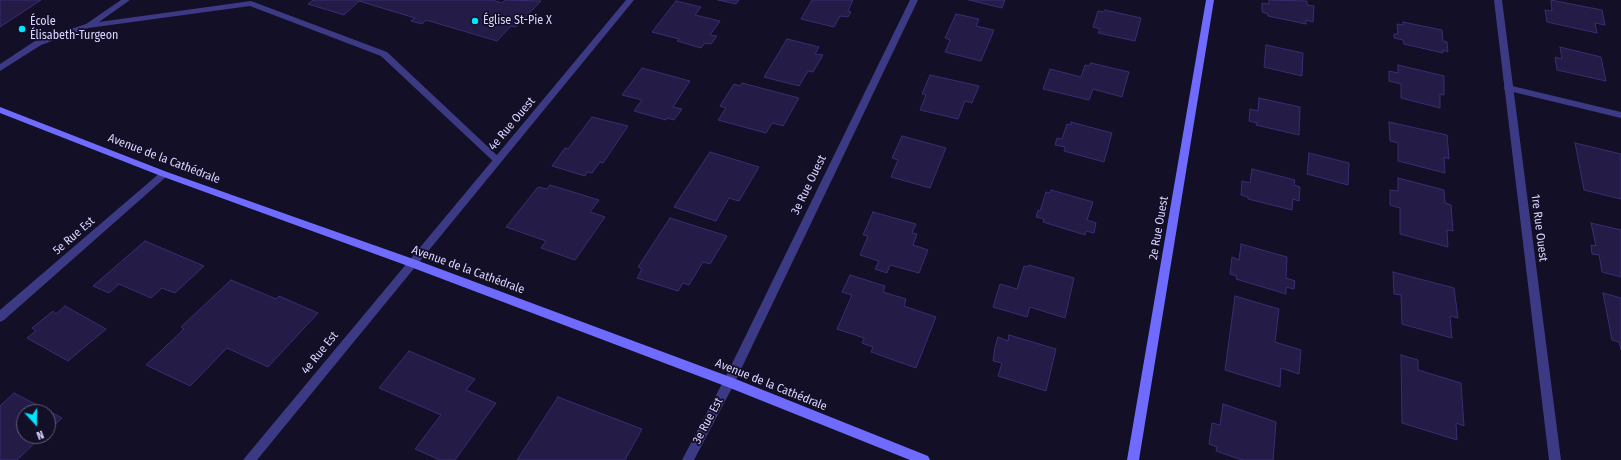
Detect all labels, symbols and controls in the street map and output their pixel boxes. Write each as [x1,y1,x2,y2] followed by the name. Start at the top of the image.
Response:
[483,14,552,28] place label: Église St-Pie X
[30,15,118,43] place label: École Élisabeth-Turgeon
[470,16,480,26] marker: Église St-Pie X
[17,24,27,34] marker: École Élisabeth-Turgeon
[486,95,538,153] street label: 4e Rue Ouest
[106,131,222,187] street label: Avenue de la Cathédrale
[788,153,830,217] street label: 3e Rue Ouest
[1528,194,1550,262] street label: 1re Rue Ouest
[1146,195,1172,261] street label: 2e Rue Ouest
[50,214,98,258] street label: 5e Rue Est
[410,243,526,297] street label: Avenue de la Cathédrale
[298,329,342,377] street label: 4e Rue Est
[713,356,829,414] street label: Avenue de la Cathédrale
[690,395,726,447] street label: 3e Rue Est
[16,404,56,444] north arrow
[35,427,46,442] text: N

